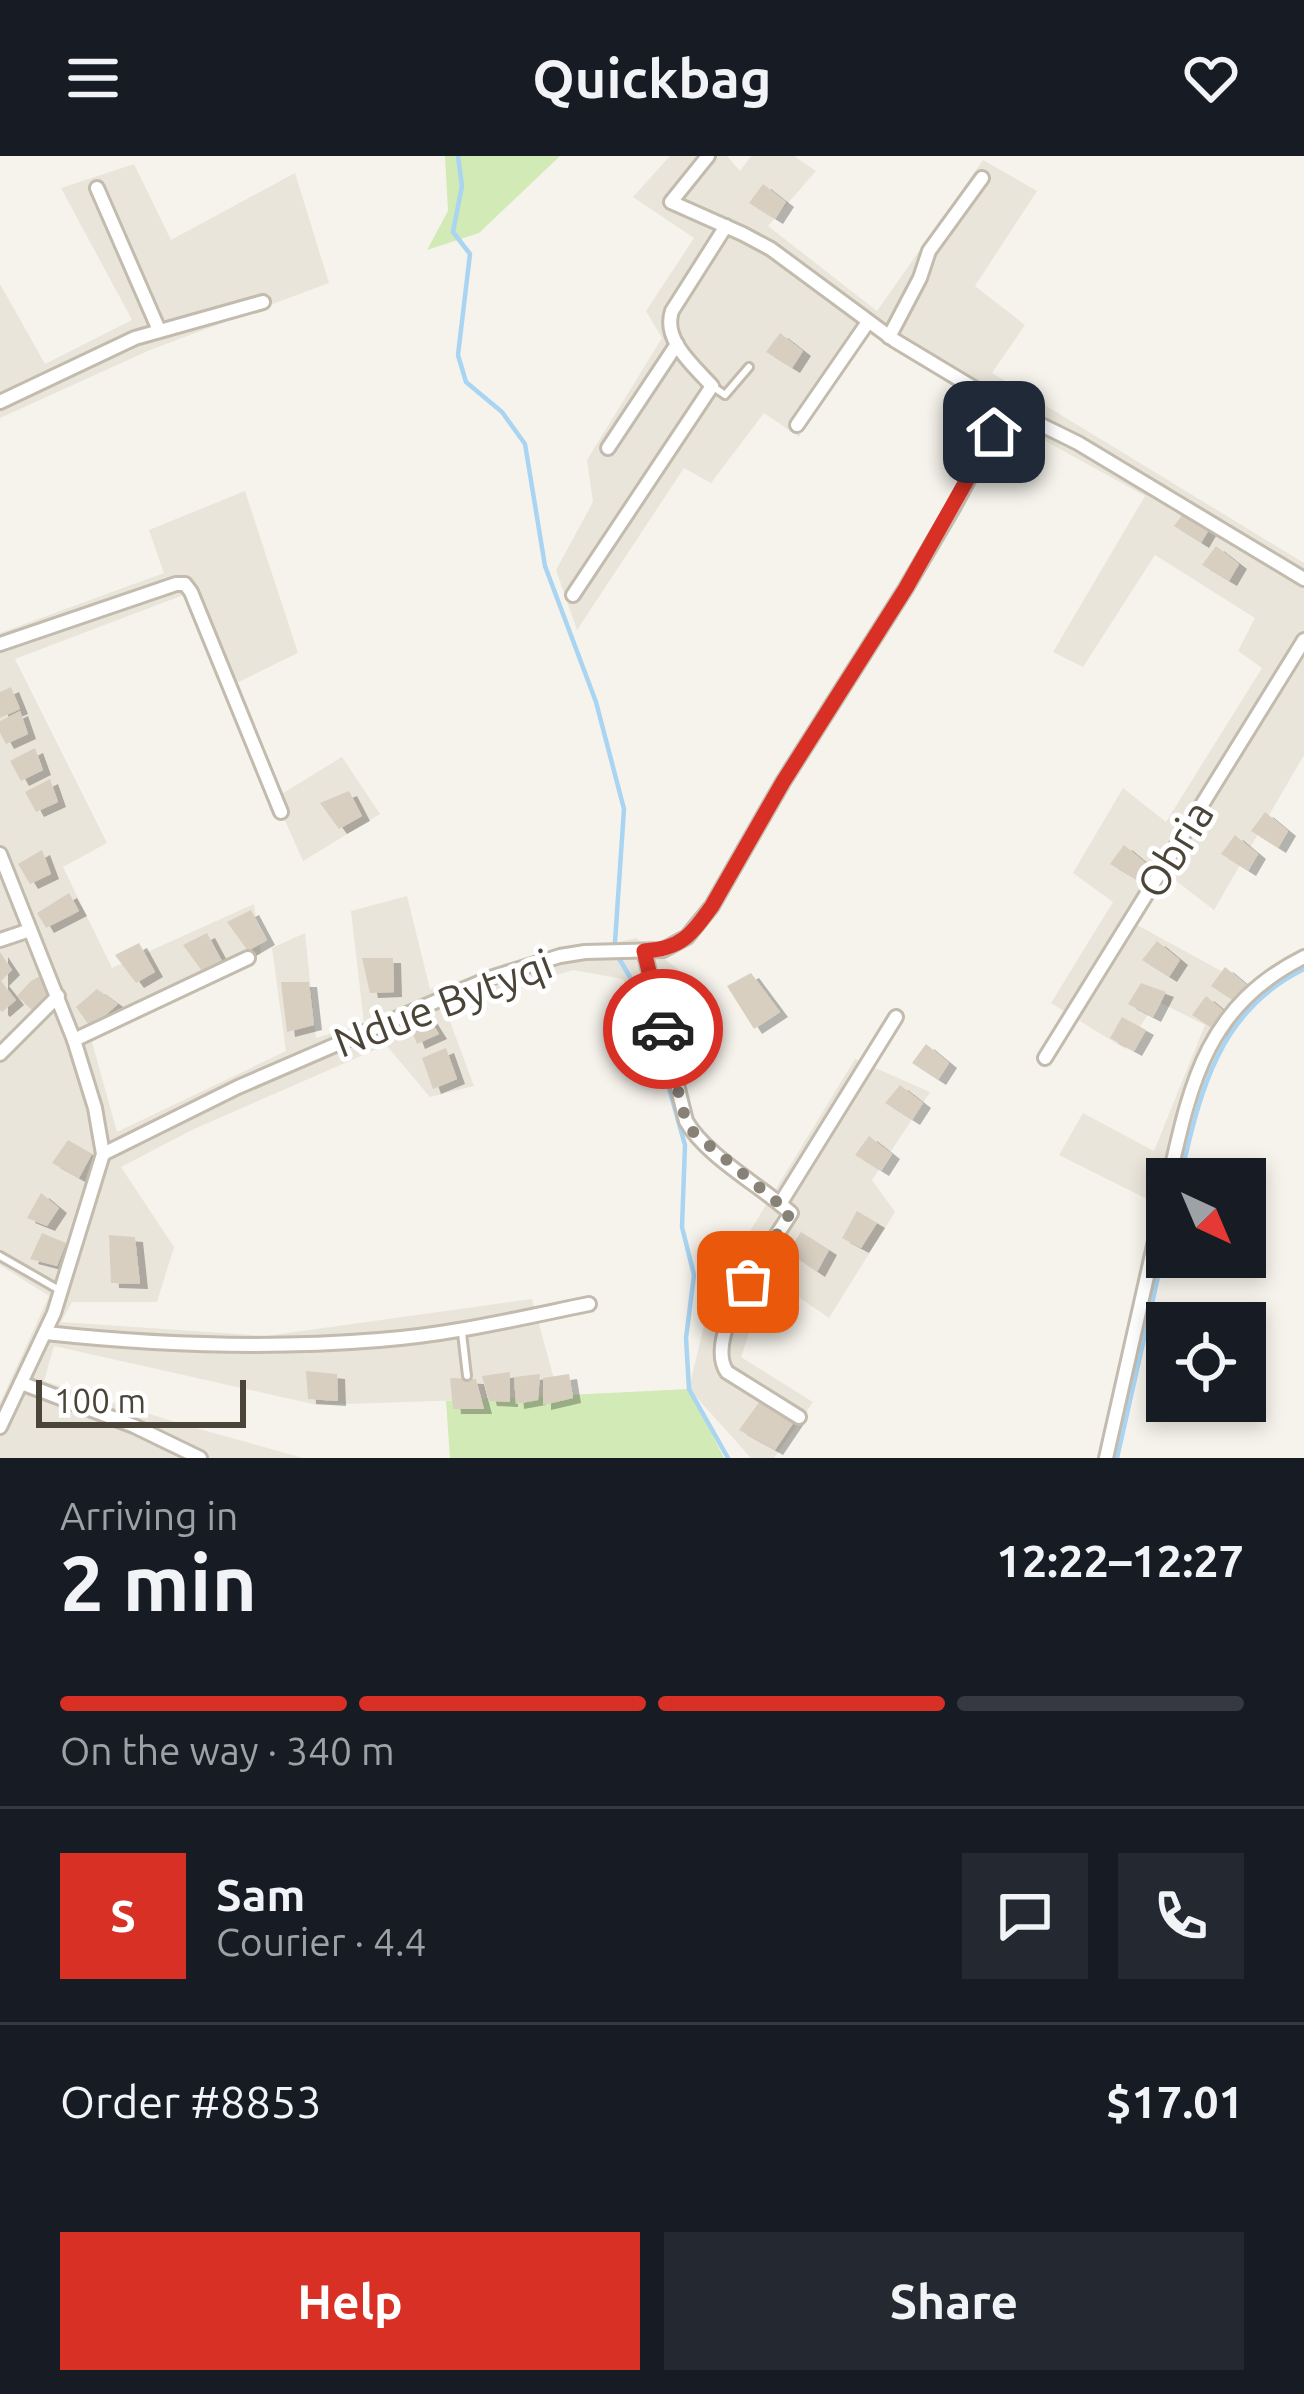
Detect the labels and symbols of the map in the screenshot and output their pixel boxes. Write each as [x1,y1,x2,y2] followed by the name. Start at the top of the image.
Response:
[943,381,1045,483] pin
[1127,792,1222,906] street label: Obria
[327,939,558,1066] street label: Ndue Bytyqi
[603,969,723,1089] courier
[1146,1158,1266,1278] north arrow
[697,1231,799,1333] pin
[36,1374,246,1427] scale bar

